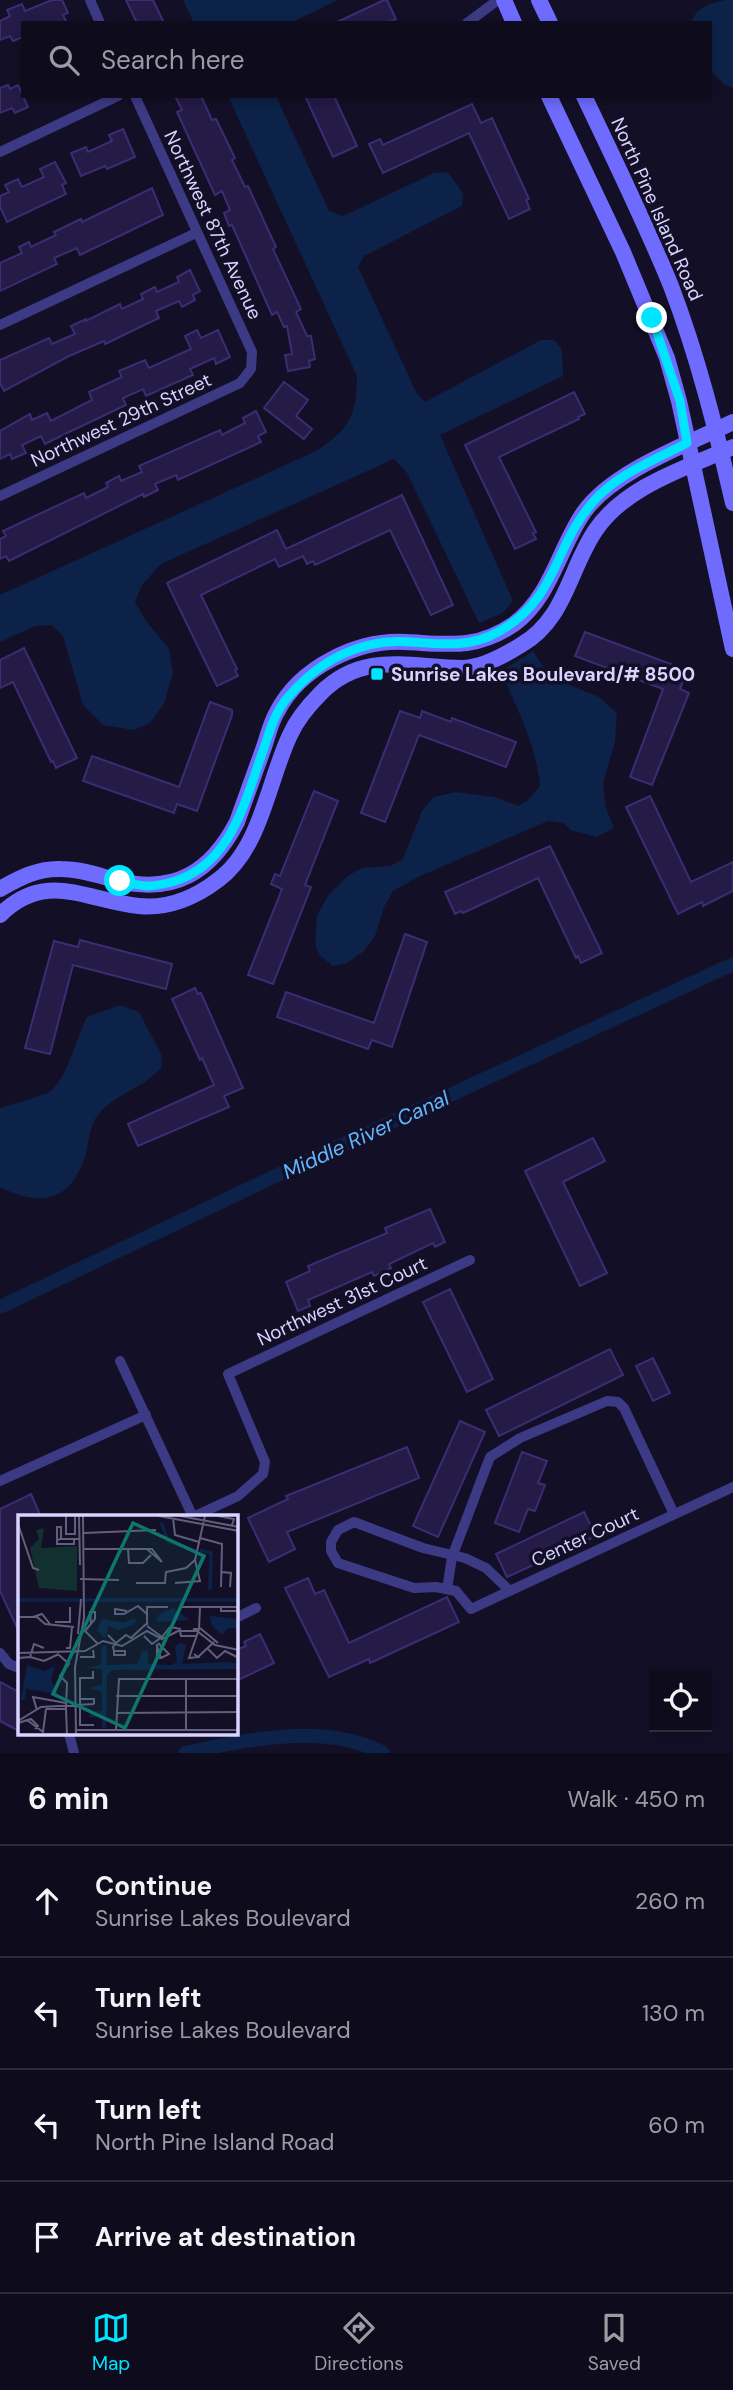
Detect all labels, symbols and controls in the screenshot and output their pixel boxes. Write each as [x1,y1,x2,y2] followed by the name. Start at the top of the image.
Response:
[21,21,712,98] search box
[45,41,83,79] icon: search
[101,43,244,77] text: Search here
[605,114,709,304] street label: North Pine Island Road
[158,127,268,323] street label: Northwest 87th Avenue
[636,302,667,333] route end
[27,367,215,473] street label: Northwest 29th Street
[391,662,695,687] place label: Sunrise Lakes Boulevard/# 8500
[369,666,385,682] marker: Sunrise Lakes Boulevard/# 8500
[104,865,135,896] route start
[278,1084,454,1186] water label: Middle River Canal
[253,1251,431,1351] street label: Northwest 31st Court
[527,1501,643,1573] street label: Center Court
[18,1515,238,1736] inset map
[649,1669,712,1732] map controls
[649,1669,712,1732] button: locate
[28,1779,109,1818] text: 6 min
[568,1784,705,1814] text: Walk · 450 m
[95,1869,212,1903] text: Continue
[28,1882,66,1920] icon: ahead
[635,1886,705,1916] text: 260 m
[95,1903,351,1933] text: Sunrise Lakes Boulevard
[95,1981,202,2015] text: Turn left
[28,1994,66,2032] icon: left
[642,1998,705,2028] text: 130 m
[95,2015,351,2045] text: Sunrise Lakes Boulevard
[95,2093,202,2127] text: Turn left
[28,2106,66,2144] icon: left
[648,2110,705,2140] text: 60 m
[95,2127,335,2157] text: North Pine Island Road
[28,2218,66,2256] icon: arrive
[95,2220,356,2254] text: Arrive at destination
[92,2309,130,2376] tab: Map
[314,2309,404,2376] tab: Directions
[588,2309,641,2376] tab: Saved

